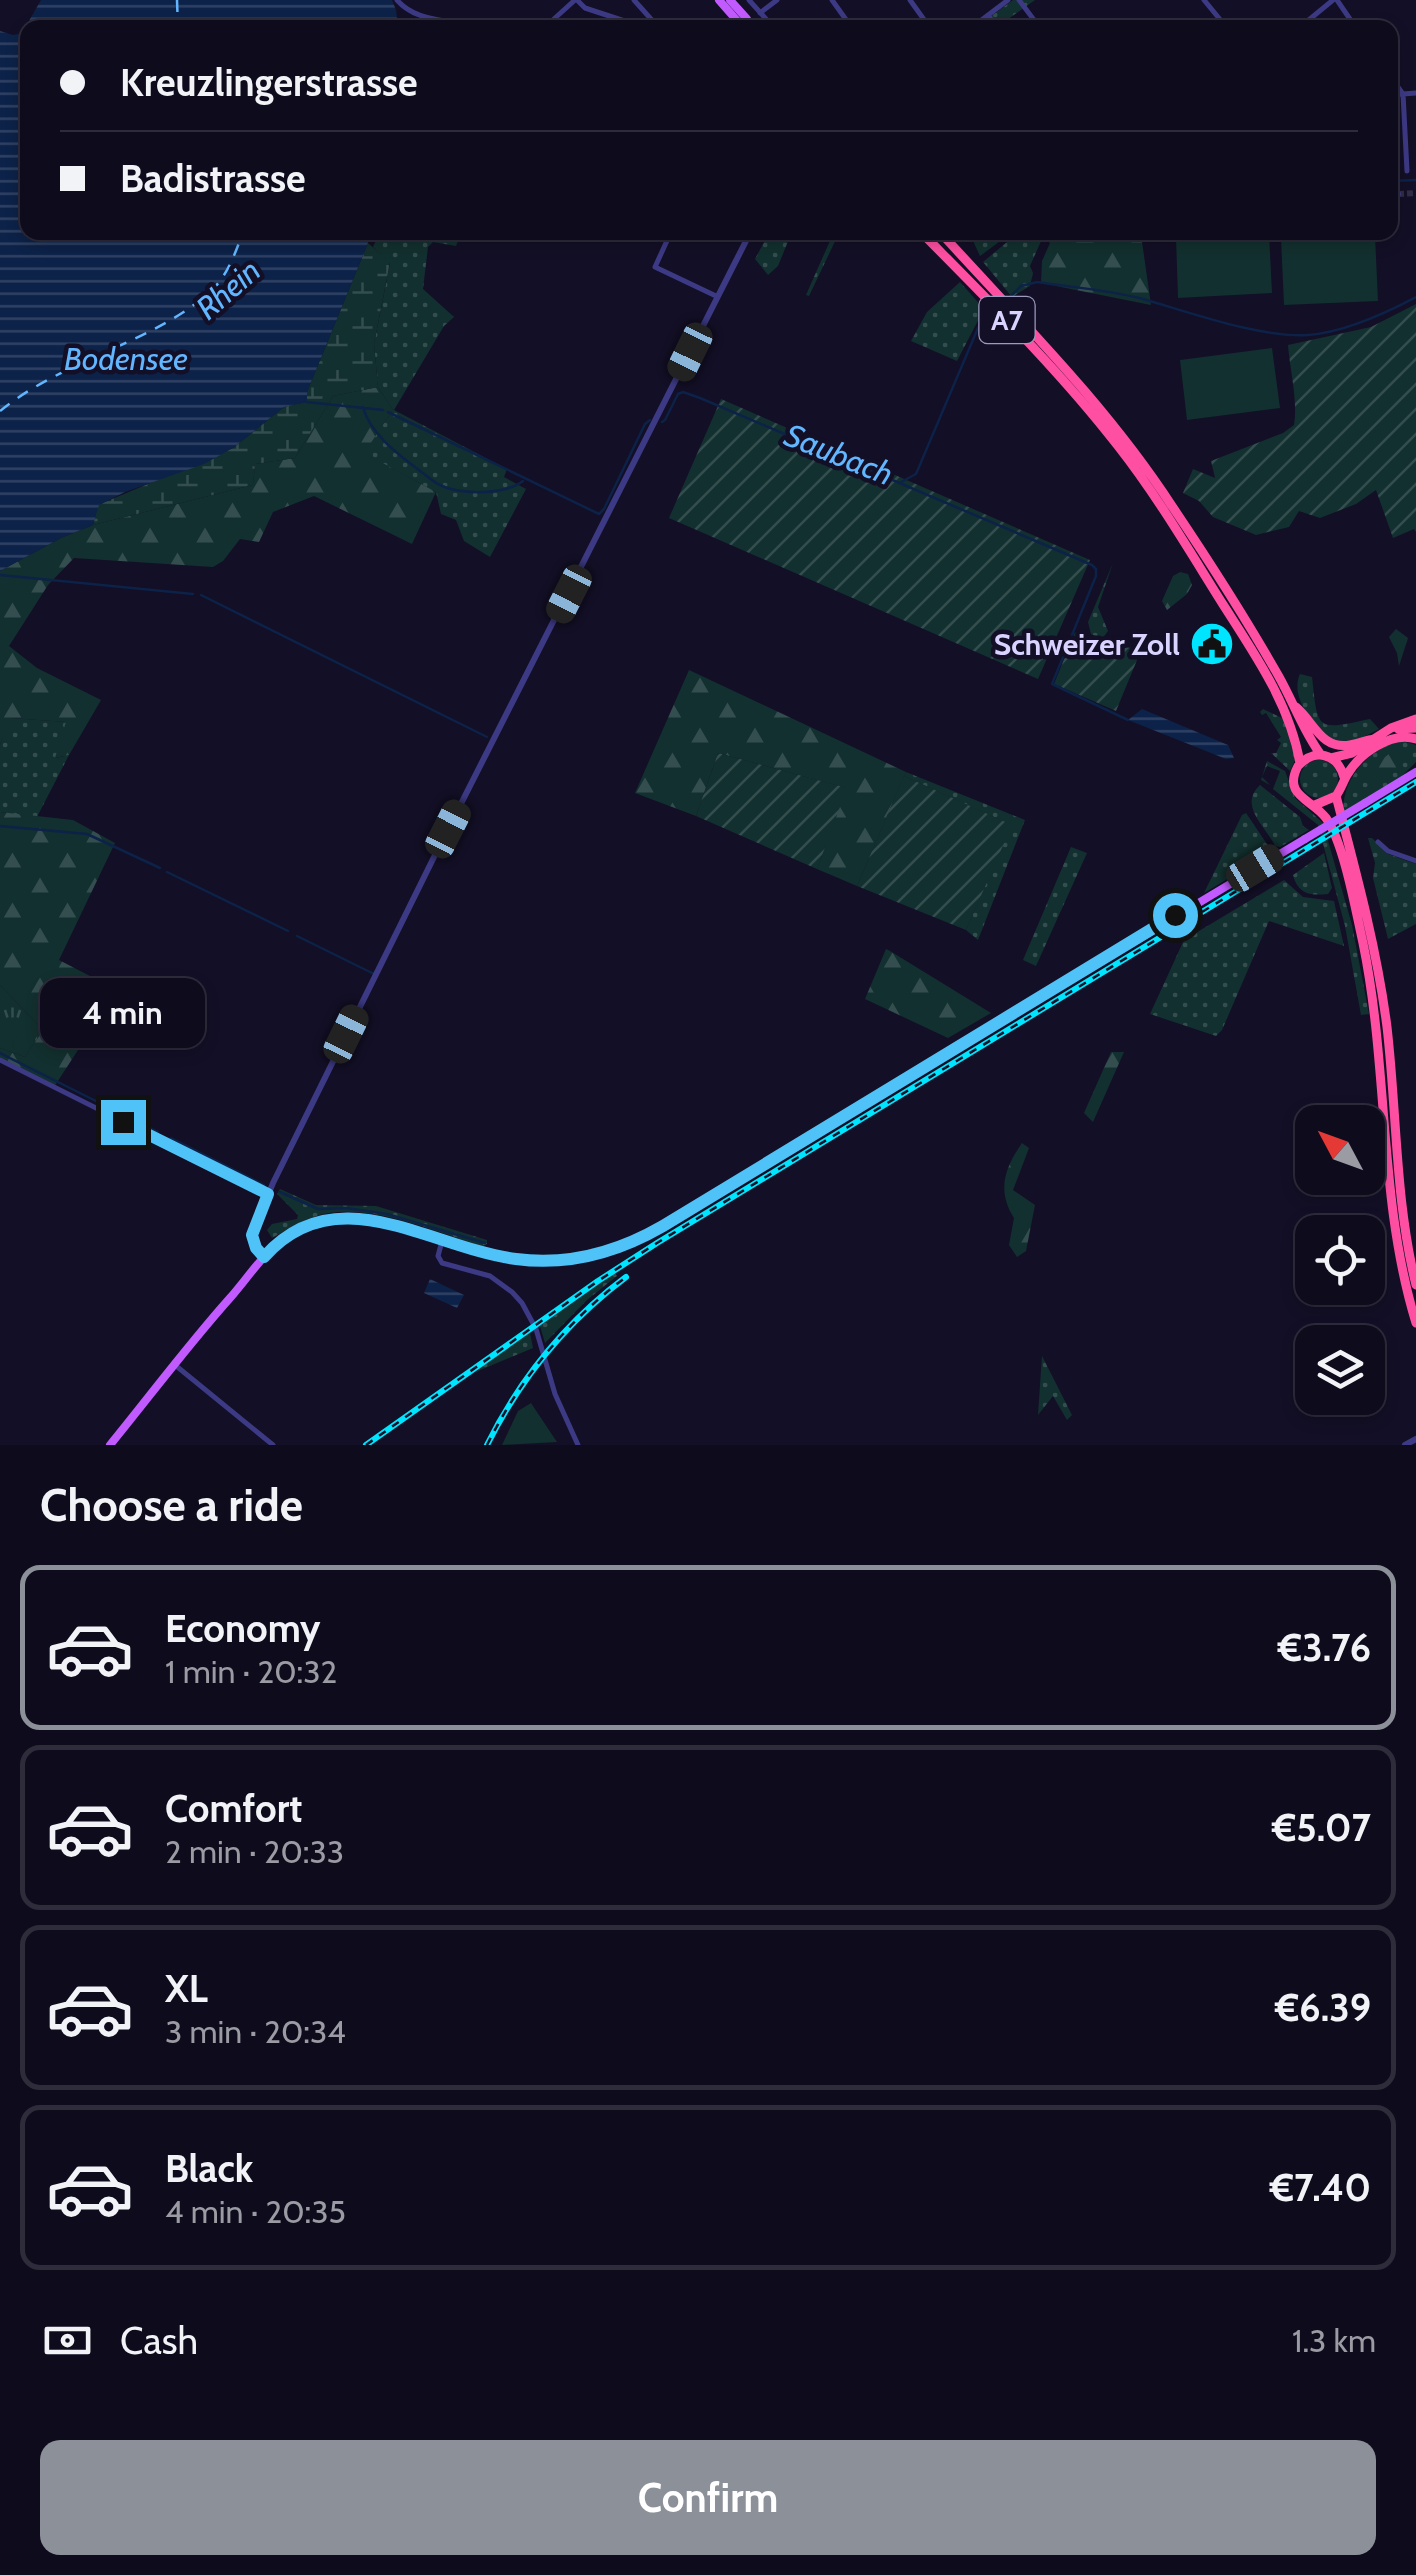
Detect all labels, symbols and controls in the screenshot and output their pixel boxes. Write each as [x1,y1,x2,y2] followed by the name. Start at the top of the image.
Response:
[120,59,418,106] text: Kreuzlingerstrasse
[120,155,306,202] text: Badistrasse
[188,251,268,327] water label: Rhein
[980,297,1034,343] road number: A7
[663,318,717,386] car
[64,339,188,378] water label: Bodensee
[779,415,899,493] water label: Saubach
[542,560,596,628] car
[1189,621,1235,667] public building icon: Schweizer Zoll
[994,626,1180,663] place label: Schweizer Zoll
[421,795,475,863] car
[1222,840,1288,896] car
[1153,893,1198,938] route start
[41,977,206,1047] callout: 4 min
[82,993,163,1032] text: 4 min
[319,1000,373,1068] car
[101,1100,146,1145] route end
[1295,1105,1385,1195] north arrow
[1295,1105,1385,1415] map controls
[1295,1215,1385,1305] button: locate
[1295,1325,1385,1415] button: layers
[40,1478,303,1532] text: Choose a ride
[45,1603,135,1693] icon: car
[165,1605,320,1652] text: Economy
[1278,1624,1371,1671] text: €3.76
[165,1652,337,1691] text: 1 min · 20:32
[45,1783,135,1873] icon: car
[165,1785,302,1832] text: Comfort
[1272,1804,1371,1851] text: €5.07
[165,1832,344,1871] text: 2 min · 20:33
[45,1963,135,2053] icon: car
[165,1965,208,2012] text: XL
[1275,1984,1371,2031] text: €6.39
[165,2012,346,2051] text: 3 min · 20:34
[45,2143,135,2233] icon: car
[165,2145,253,2192] text: Black
[1270,2164,1371,2211] text: €7.40
[165,2192,346,2231] text: 4 min · 20:35
[40,2313,95,2368] icon: cash
[120,2317,198,2364] text: Cash
[1292,2321,1376,2360] text: 1.3 km
[40,2440,1376,2555] button: Confirm

